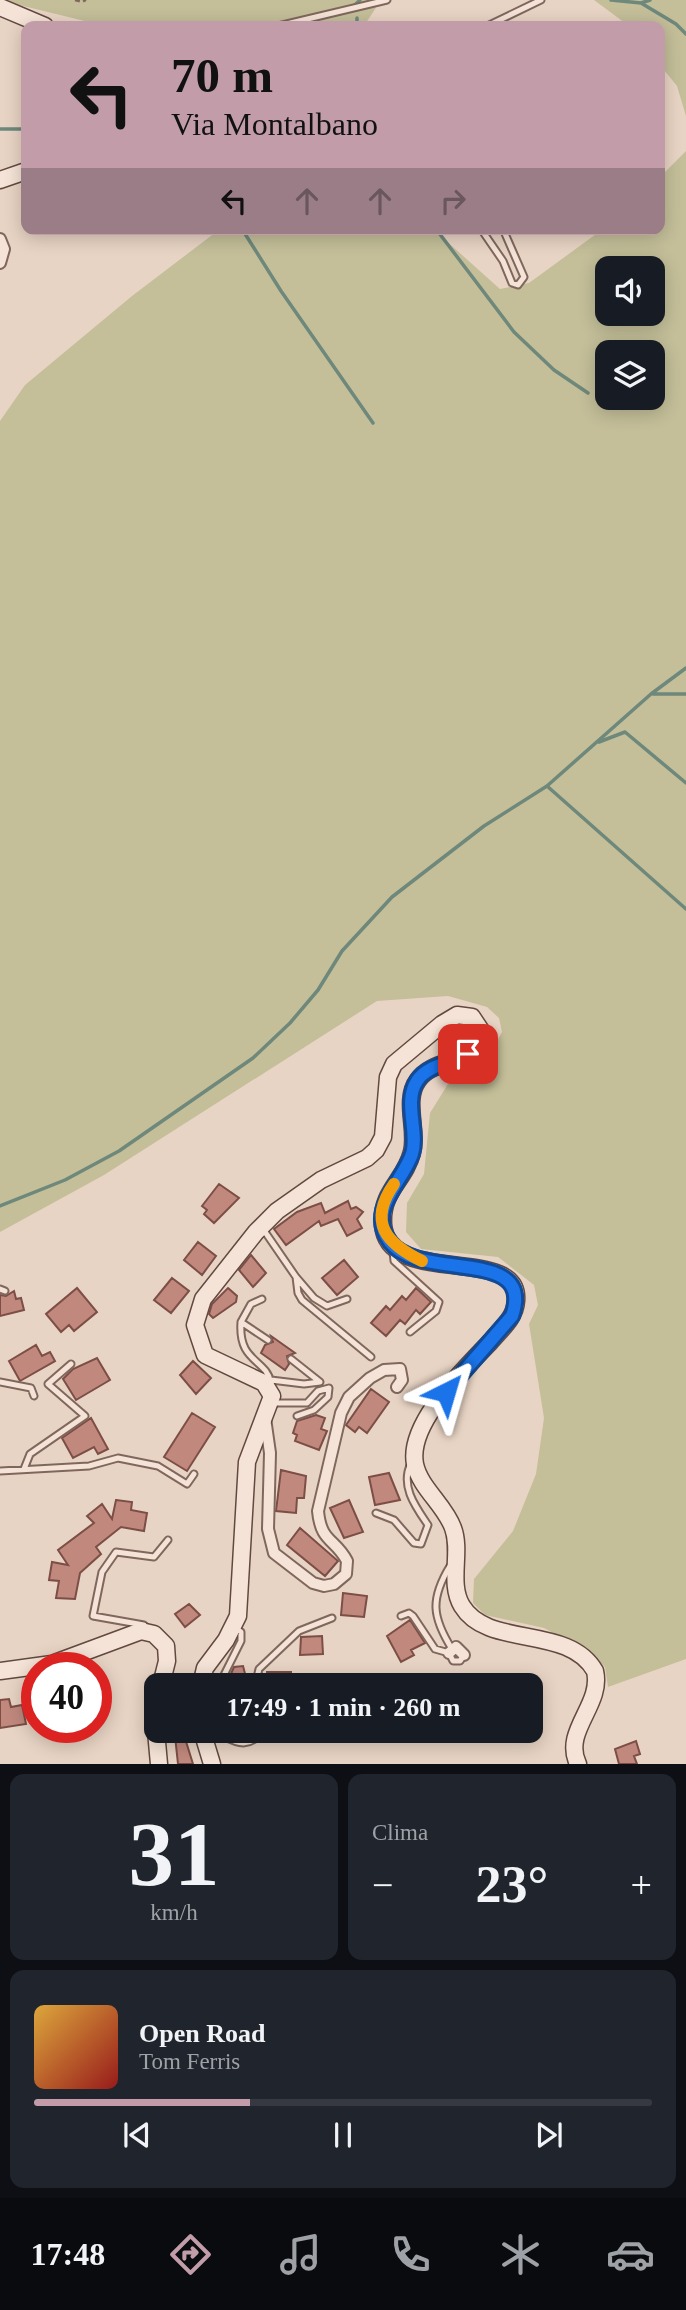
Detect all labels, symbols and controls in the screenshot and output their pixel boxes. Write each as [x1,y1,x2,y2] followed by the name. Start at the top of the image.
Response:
[171,48,273,103] text: 70 m
[56,49,147,140] icon: left
[171,106,378,142] text: Via Montalbano
[215,182,253,220] icon: left
[288,182,326,220] icon: ahead
[361,182,399,220] icon: ahead
[434,182,472,220] icon: right
[595,256,665,410] map controls
[595,256,665,326] button: sound
[595,340,665,410] button: layers
[438,1024,498,1084] pin
[449,1035,487,1073] icon: arrive
[409,1355,483,1429] position arrow
[21,1652,112,1743] speed limit sign: 40
[227,1693,461,1722] text: 17:49 · 1 min · 260 m
[129,1804,220,1905] text: 31
[372,1820,428,1845] text: Clima
[476,1856,548,1913] text: 23°
[372,1864,393,1906] text: −
[631,1864,652,1906] text: +
[150,1900,198,1925] text: km/h
[139,2019,265,2048] text: Open Road
[139,2049,240,2074] text: Tom Ferris
[118,2116,156,2154] icon: previous
[324,2116,362,2154] icon: pause
[530,2116,568,2154] icon: next
[166,2230,215,2279] icon: directions
[276,2230,325,2279] icon: music
[386,2230,435,2279] icon: phone
[496,2230,545,2279] icon: climate
[606,2230,655,2279] icon: car
[31,2236,105,2272] text: 17:48

